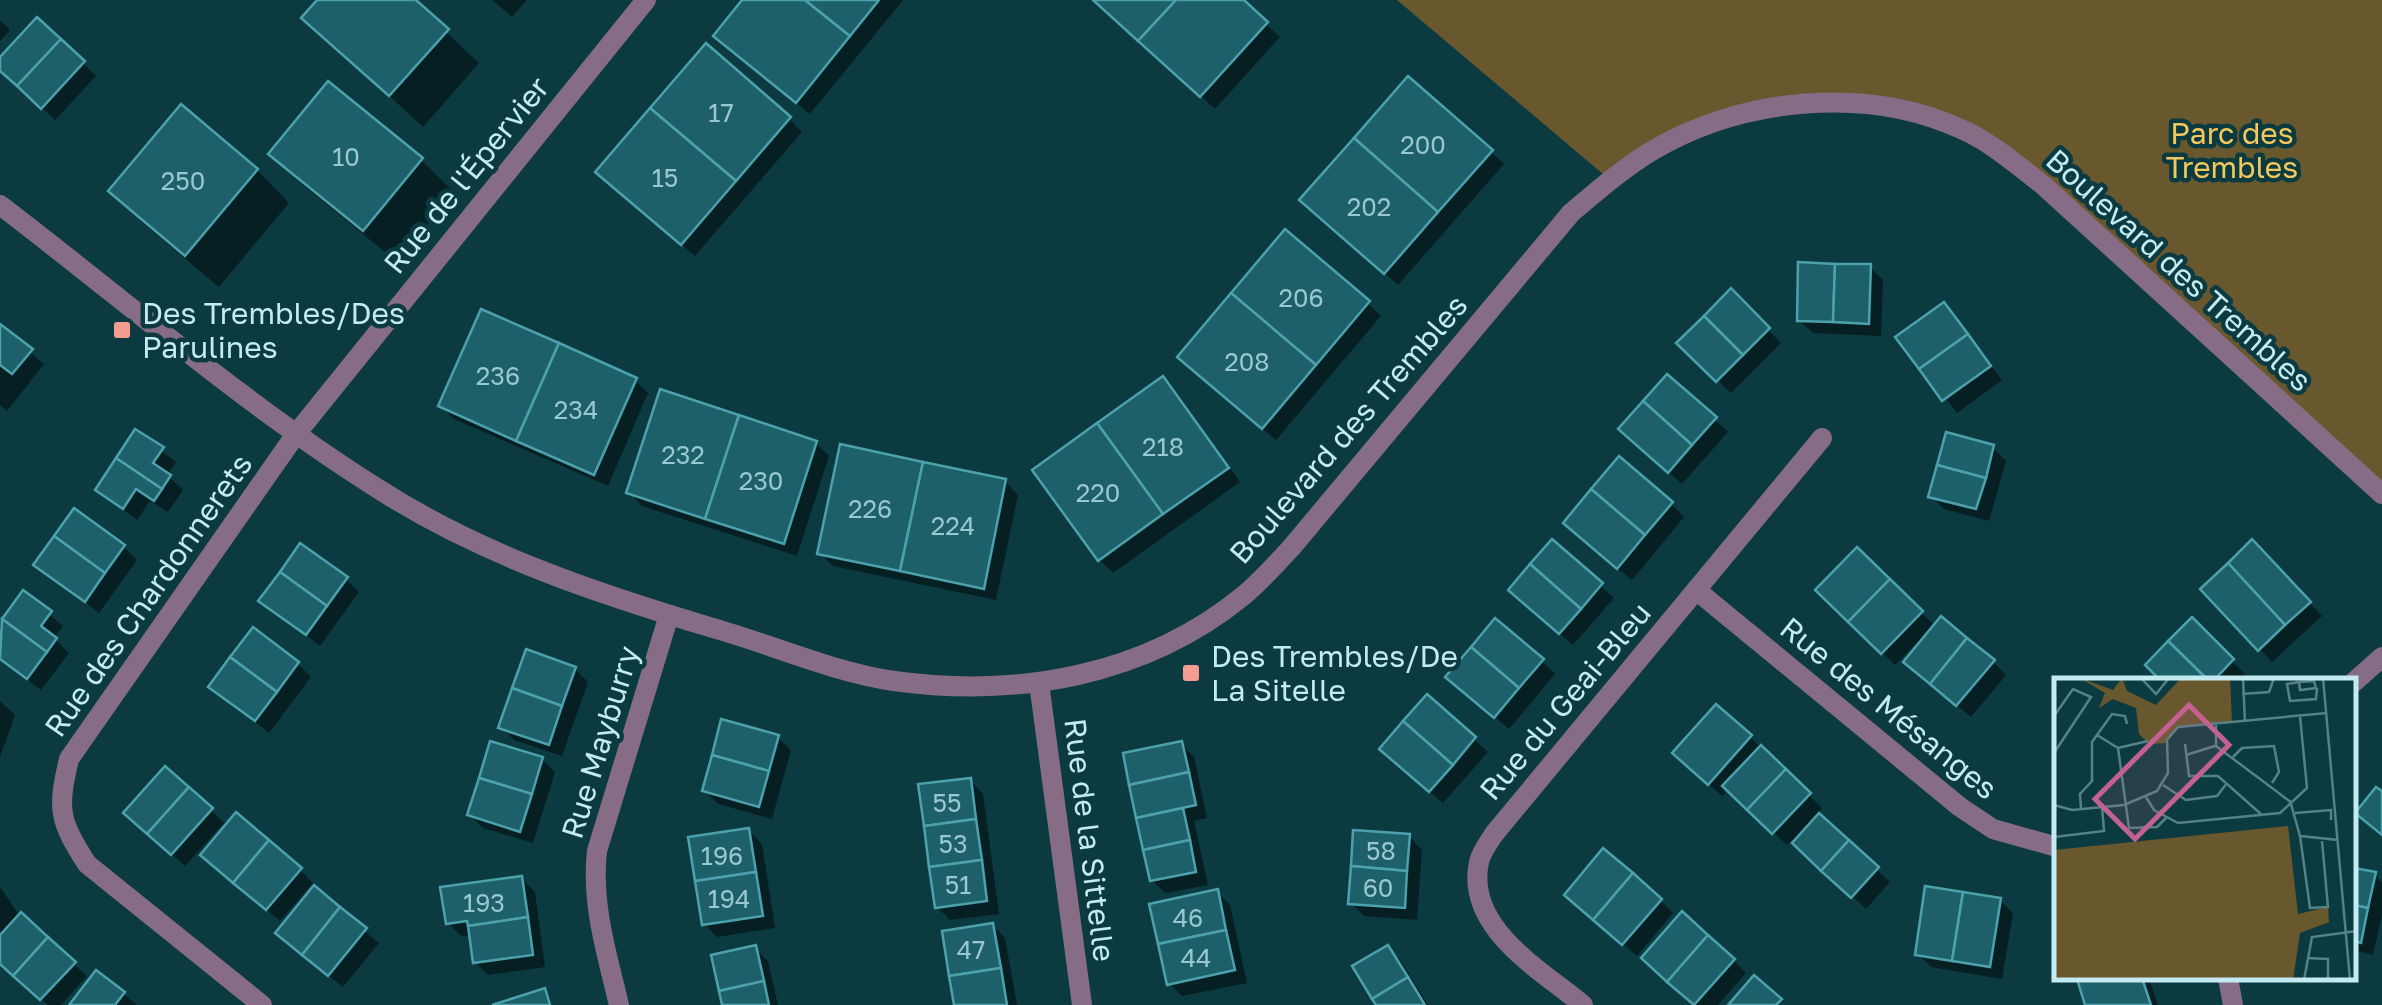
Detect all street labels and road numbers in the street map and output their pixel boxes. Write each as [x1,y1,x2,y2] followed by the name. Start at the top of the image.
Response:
[376,69,556,280] street label: Rue de l'Épervier
[2039,141,2319,399] street label: Boulevard des Trembles
[1222,287,1474,571] street label: Boulevard des Trembles
[37,447,259,743] street label: Rue des Chardonnerets
[1472,595,1658,807] street label: Rue du Geai-Bleu
[1773,610,2005,806] street label: Rue des Mésanges
[554,641,646,843] street label: Rue Mayburry
[1057,716,1123,964] street label: Rue de la Sittelle

